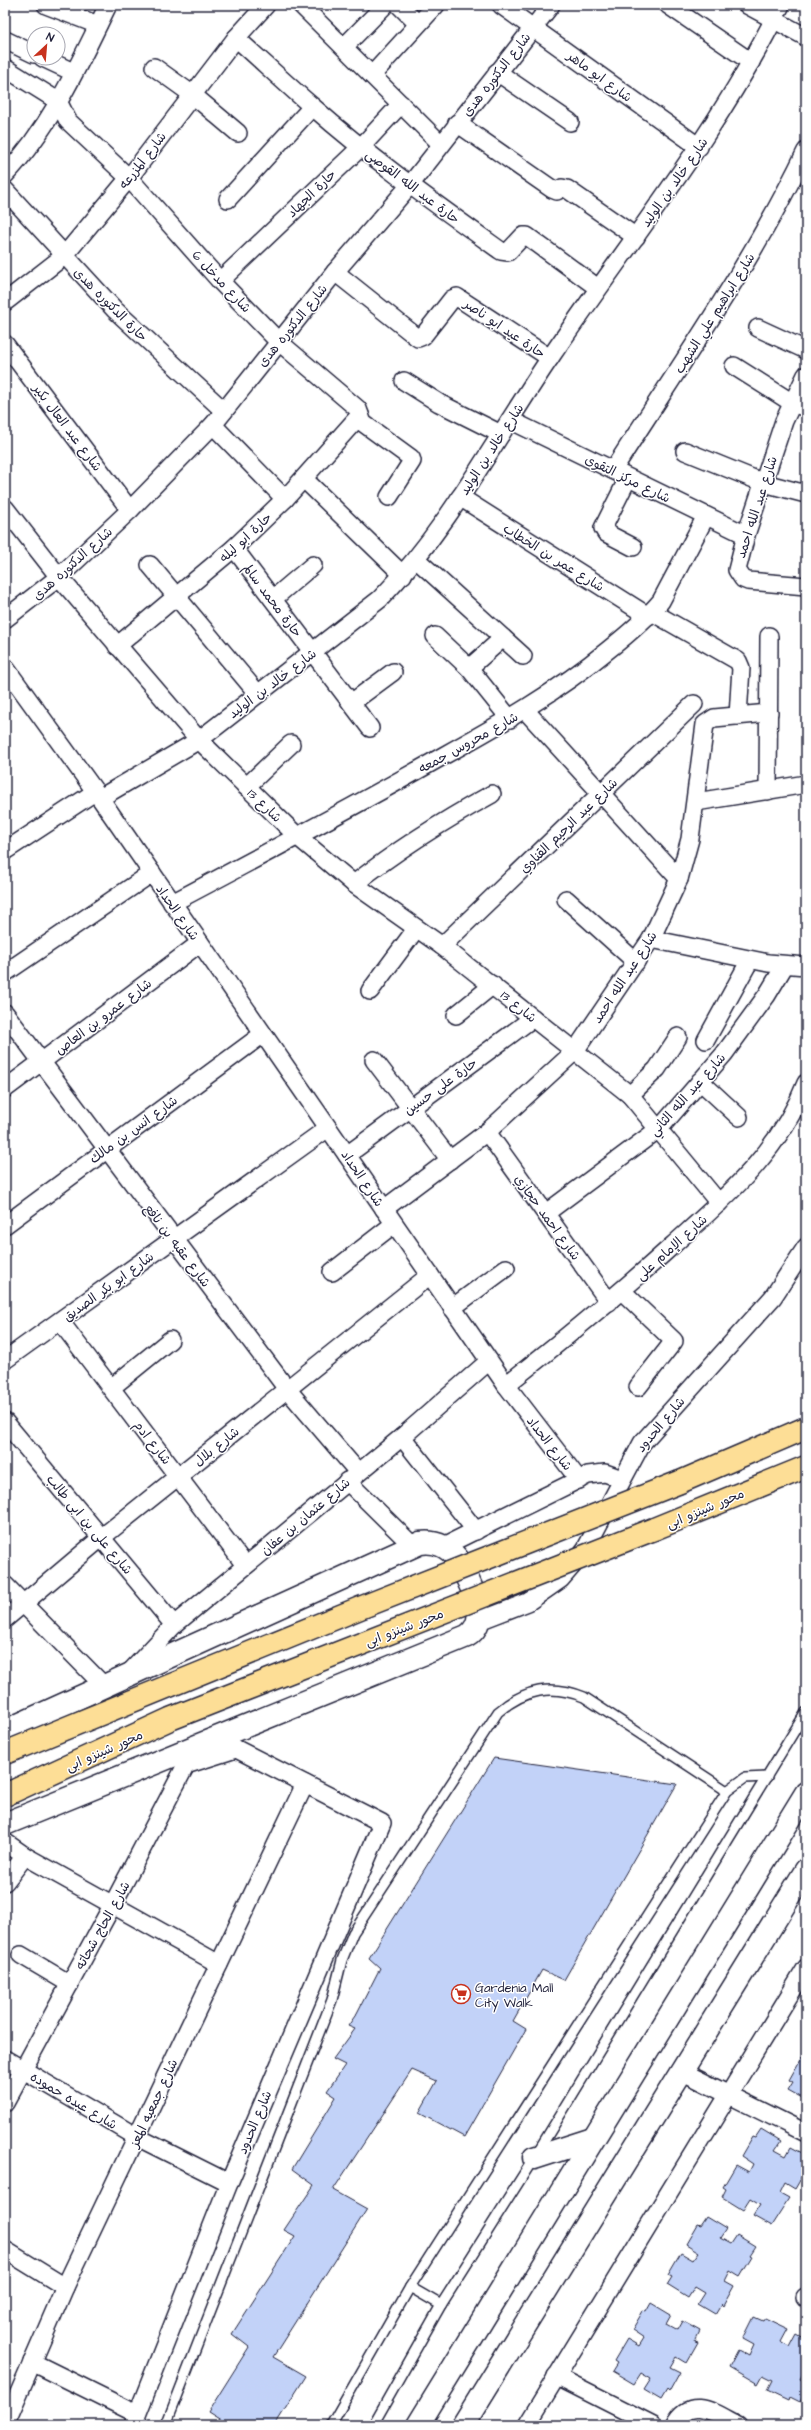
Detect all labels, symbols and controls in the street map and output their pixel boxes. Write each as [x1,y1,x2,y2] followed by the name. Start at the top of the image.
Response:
[26,26,66,66] north arrow
[44,29,57,46] text: N
[458,29,535,120] street label: شارع الدكتوره هدى
[562,46,636,107] street label: شارع ابو ماهر
[115,128,171,193] street label: شارع المزرعه
[637,134,712,231] street label: شارع خالد بن الوليد
[362,145,463,228] street label: حارة عبد الله القوصى
[283,166,340,222] street label: حارة الجهاد
[188,247,255,317] street label: شارع مدخل 6
[670,250,761,378] street label: شارع ابراهيم علي الشهب
[69,264,151,346] street label: حارة الدكتوره هدى
[254,280,332,371] street label: شارع الدكتوره هدى
[459,294,549,363] street label: حارة عيد ابو ناصر
[28,379,106,475] street label: شارع عبد العال بكير
[456,400,528,499] street label: شارع خالد بن الوليد
[582,450,673,507] street label: شارع مركز التقوى
[732,454,782,561] street label: شارع عبد الله احمد
[216,509,276,567] street label: حارة ابو ليله
[500,520,607,596] street label: شارع عمر بن الخطاب
[29,523,117,605] street label: شارع الدكتوره هدى
[238,560,306,642] street label: حارة محمد سالم
[225,645,320,723] street label: شارع خالد بن الوليد
[415,708,522,778] street label: شارع محروس جمعه
[516,774,622,878] street label: شارع عبد الرحيم القناوي
[243,785,286,827] street label: شارع 13
[151,881,203,944] street label: شارع الحداد
[588,928,661,1027] street label: شارع عبد الله احمد
[52,974,156,1059] street label: شارع عمرو بن العاص
[497,987,540,1027] street label: شارع 13
[646,1049,731,1141] street label: شارع عبد الله الثاني
[400,1054,481,1120] street label: حارة على حسين
[86,1092,181,1168] street label: شارع انس بن مالك
[337,1147,388,1210] street label: شارع الحداد
[510,1171,584,1264] street label: شارع احمد حجازي
[139,1200,215,1292] street label: شارع عقبه بن نافع
[632,1211,712,1285] street label: شارع الإمام على
[60,1248,158,1326] street label: شارع ابو بكر الصديق
[632,1393,689,1456] street label: شارع الحدود
[522,1413,576,1475] street label: شارع الحداد
[128,1417,175,1469] street label: شارع ادم
[190,1423,243,1471] street label: شارع بلال
[42,1471,136,1578] street label: شارع على بن ابى طالب
[257,1474,354,1560] street label: شارع عثمان بن عفان
[664,1484,747,1533] street label: محور شينزو ابى
[362,1605,446,1651] street label: محور شينزو ابى
[63,1726,146,1776] street label: محور شينزو ابى
[71,1878,135,1973] street label: شارع الحاج شحاته
[475,1979,553,2013] place label: Gardenia Mall City Walk
[450,1983,472,2005] supermarket icon: Gardenia Mall City Walk
[125,2056,182,2152] street label: شارع جمعيه المعز
[27,2068,120,2134] street label: شارع عبده حموده
[233,2088,276,2157] street label: شارع الحدود

